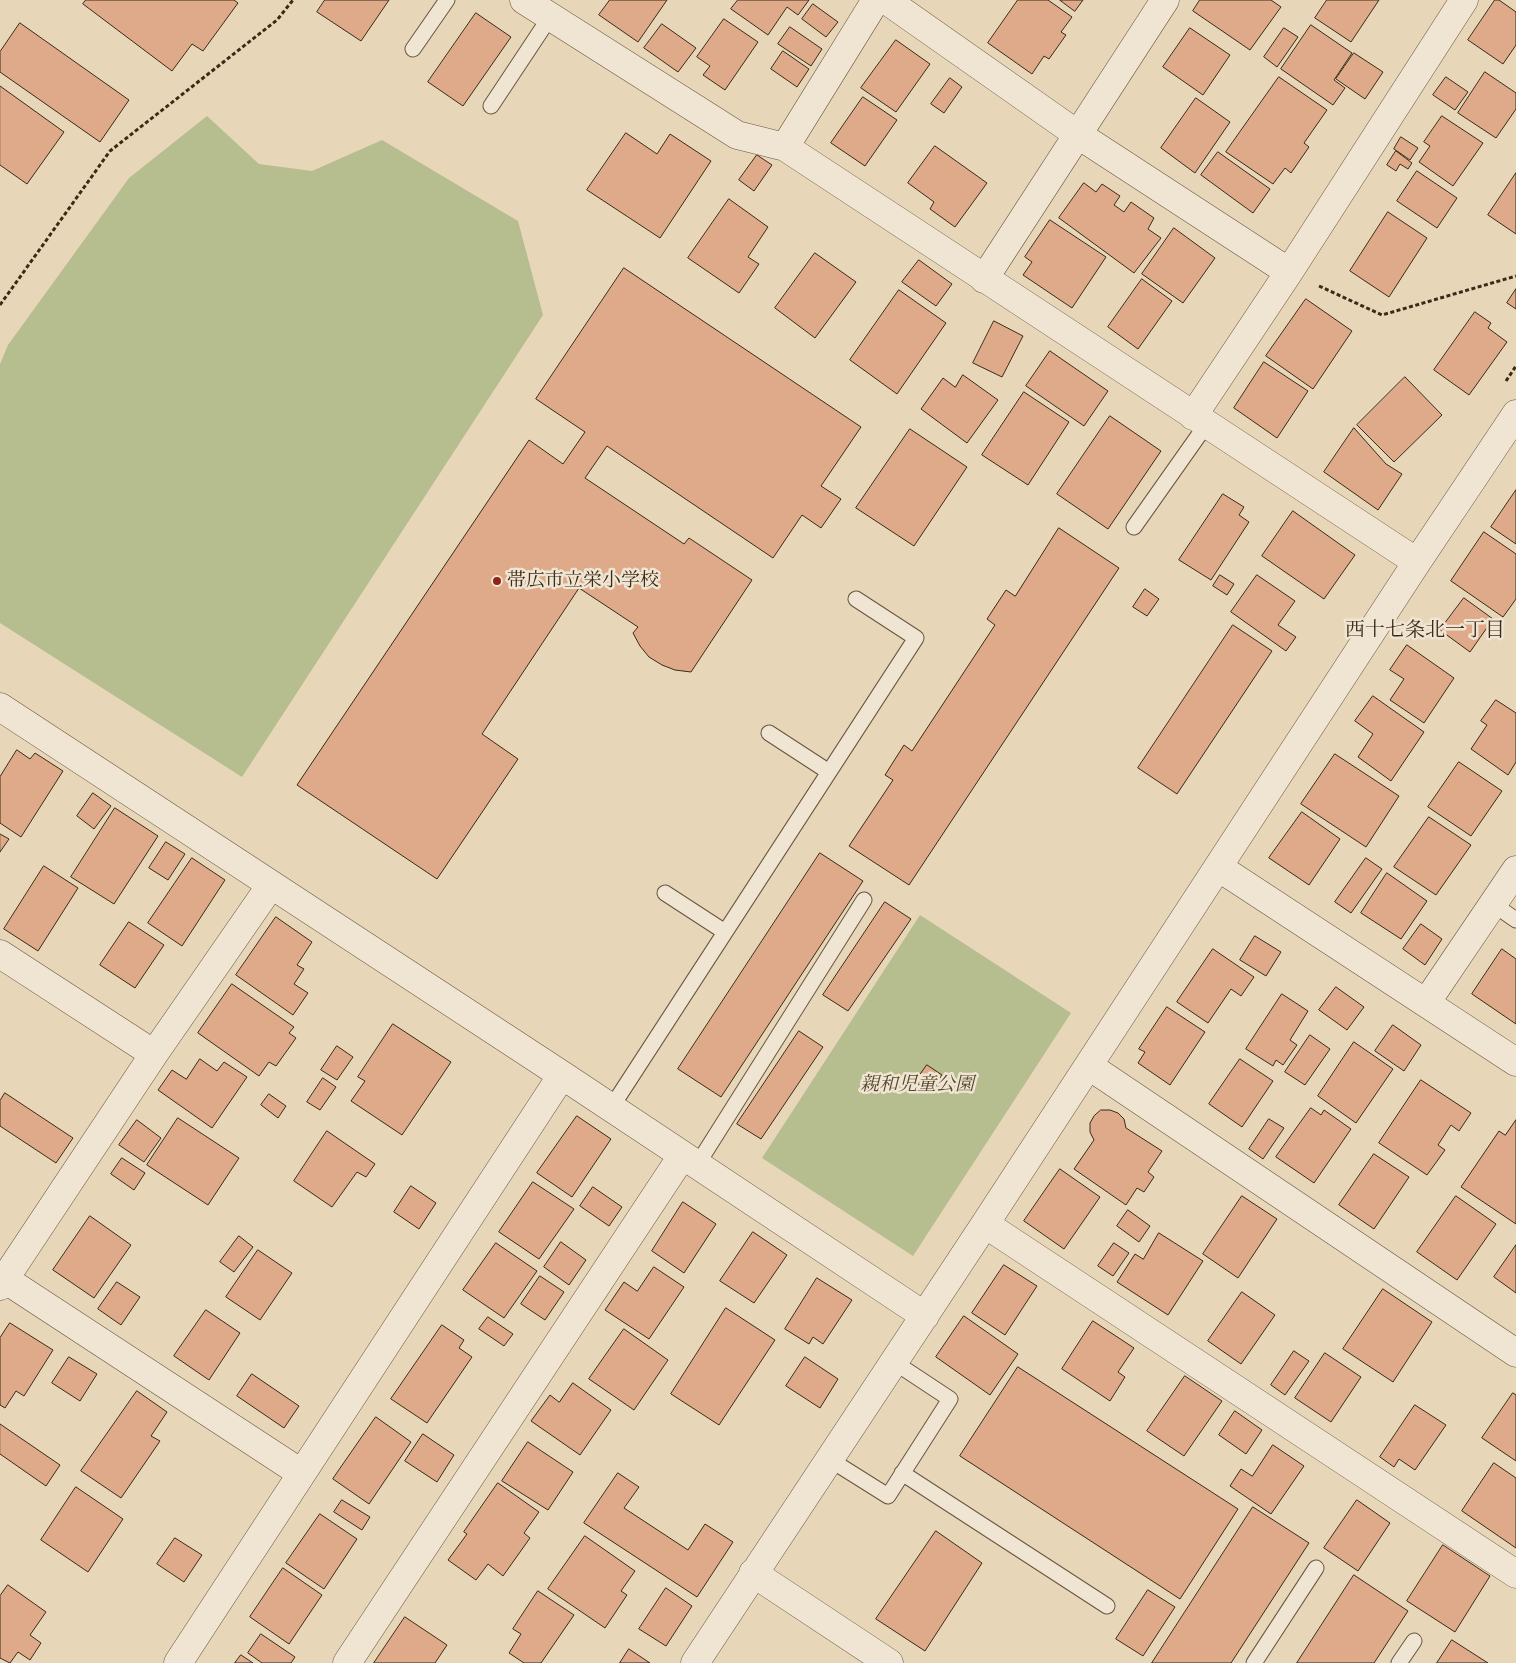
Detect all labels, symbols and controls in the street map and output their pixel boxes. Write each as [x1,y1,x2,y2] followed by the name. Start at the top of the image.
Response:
[507,570,659,592] place label: 帯広市立栄小学校
[491,575,503,587] marker: 帯広市立栄小学校
[1345,619,1505,643] district label: 西十七条北一丁目
[860,1074,974,1096] park label: 親和児童公園

